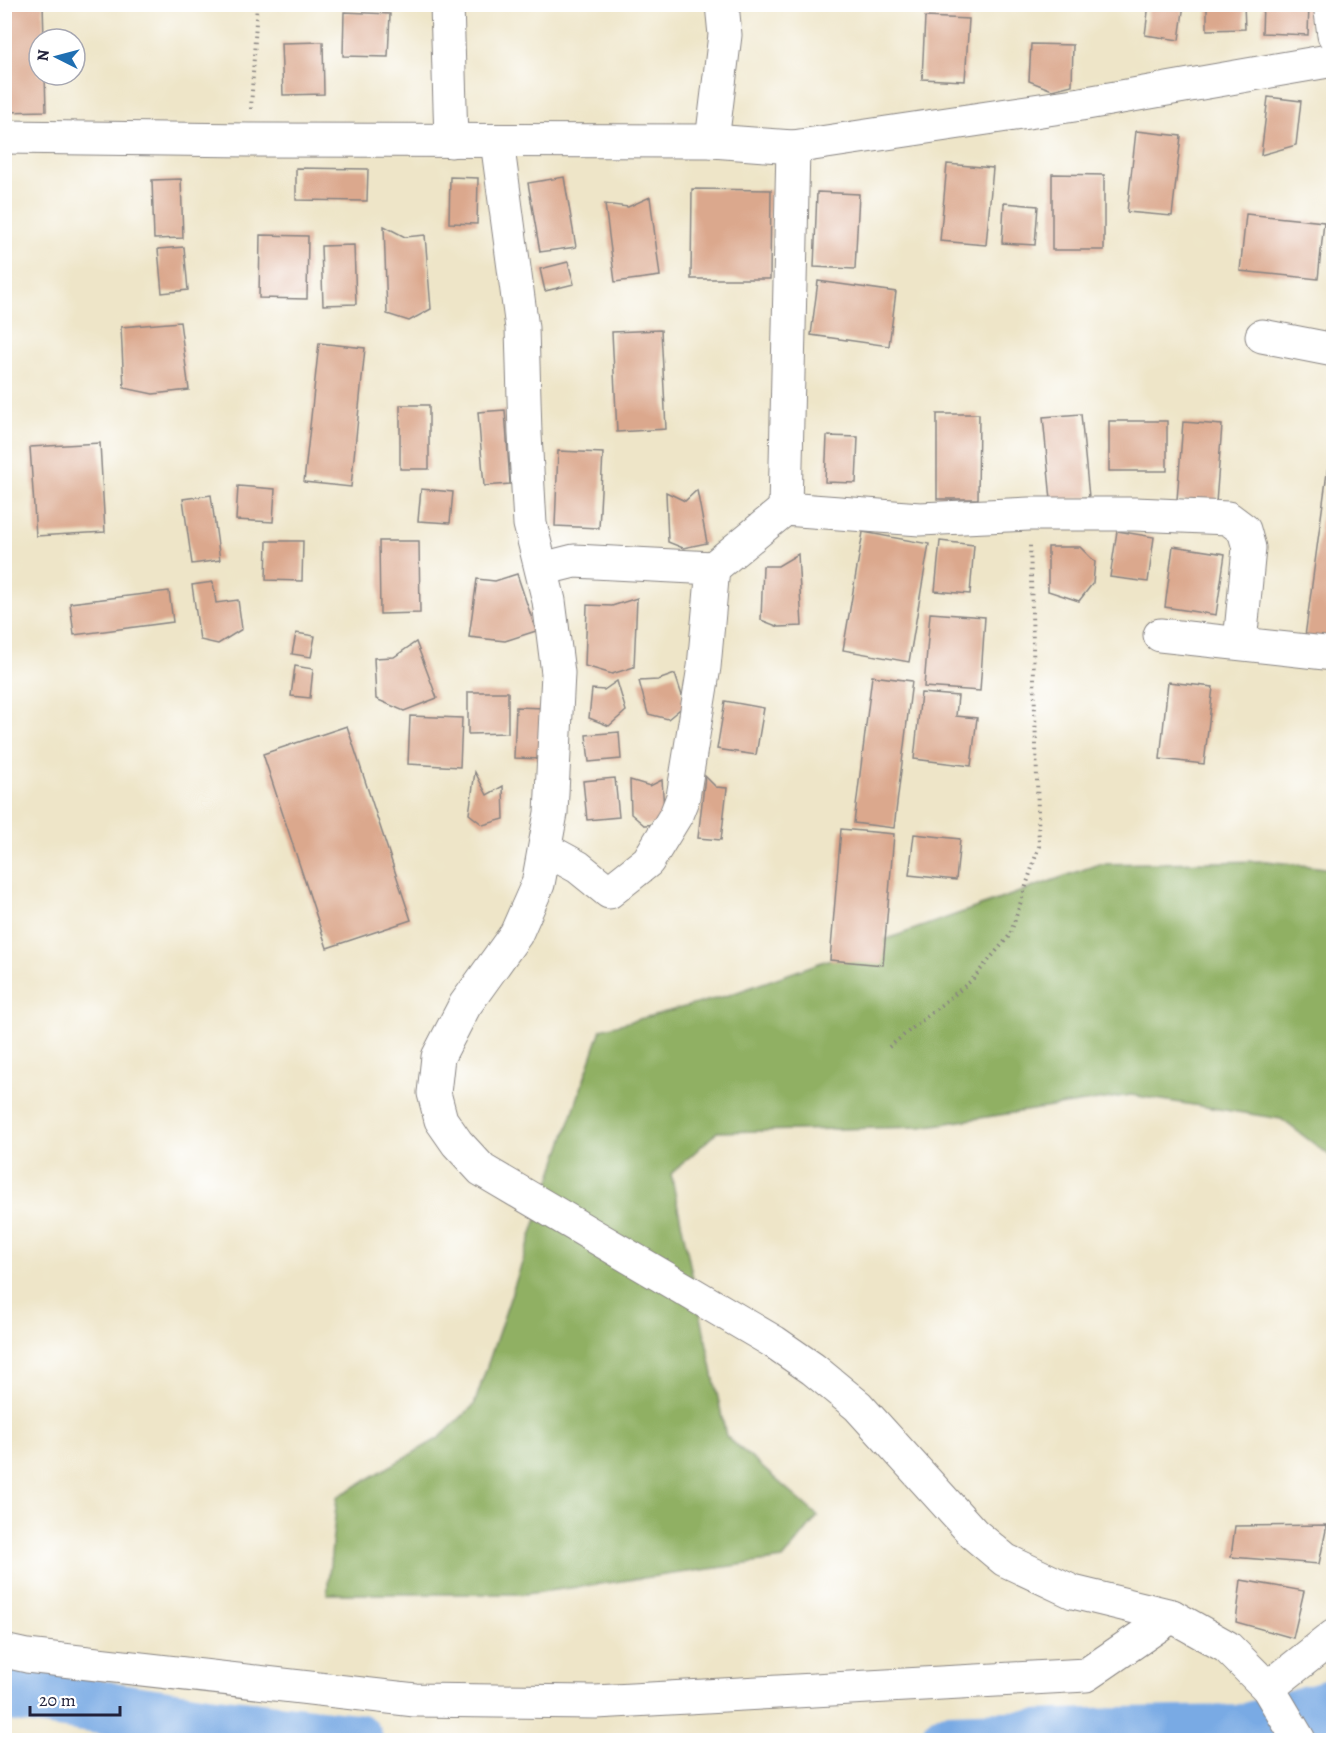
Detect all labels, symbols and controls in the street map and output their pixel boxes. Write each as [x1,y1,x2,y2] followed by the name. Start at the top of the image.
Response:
[27,27,87,87] north arrow
[32,48,55,62] text: N
[30,1679,120,1717] scale bar
[39,1688,76,1712] text: 20 m

